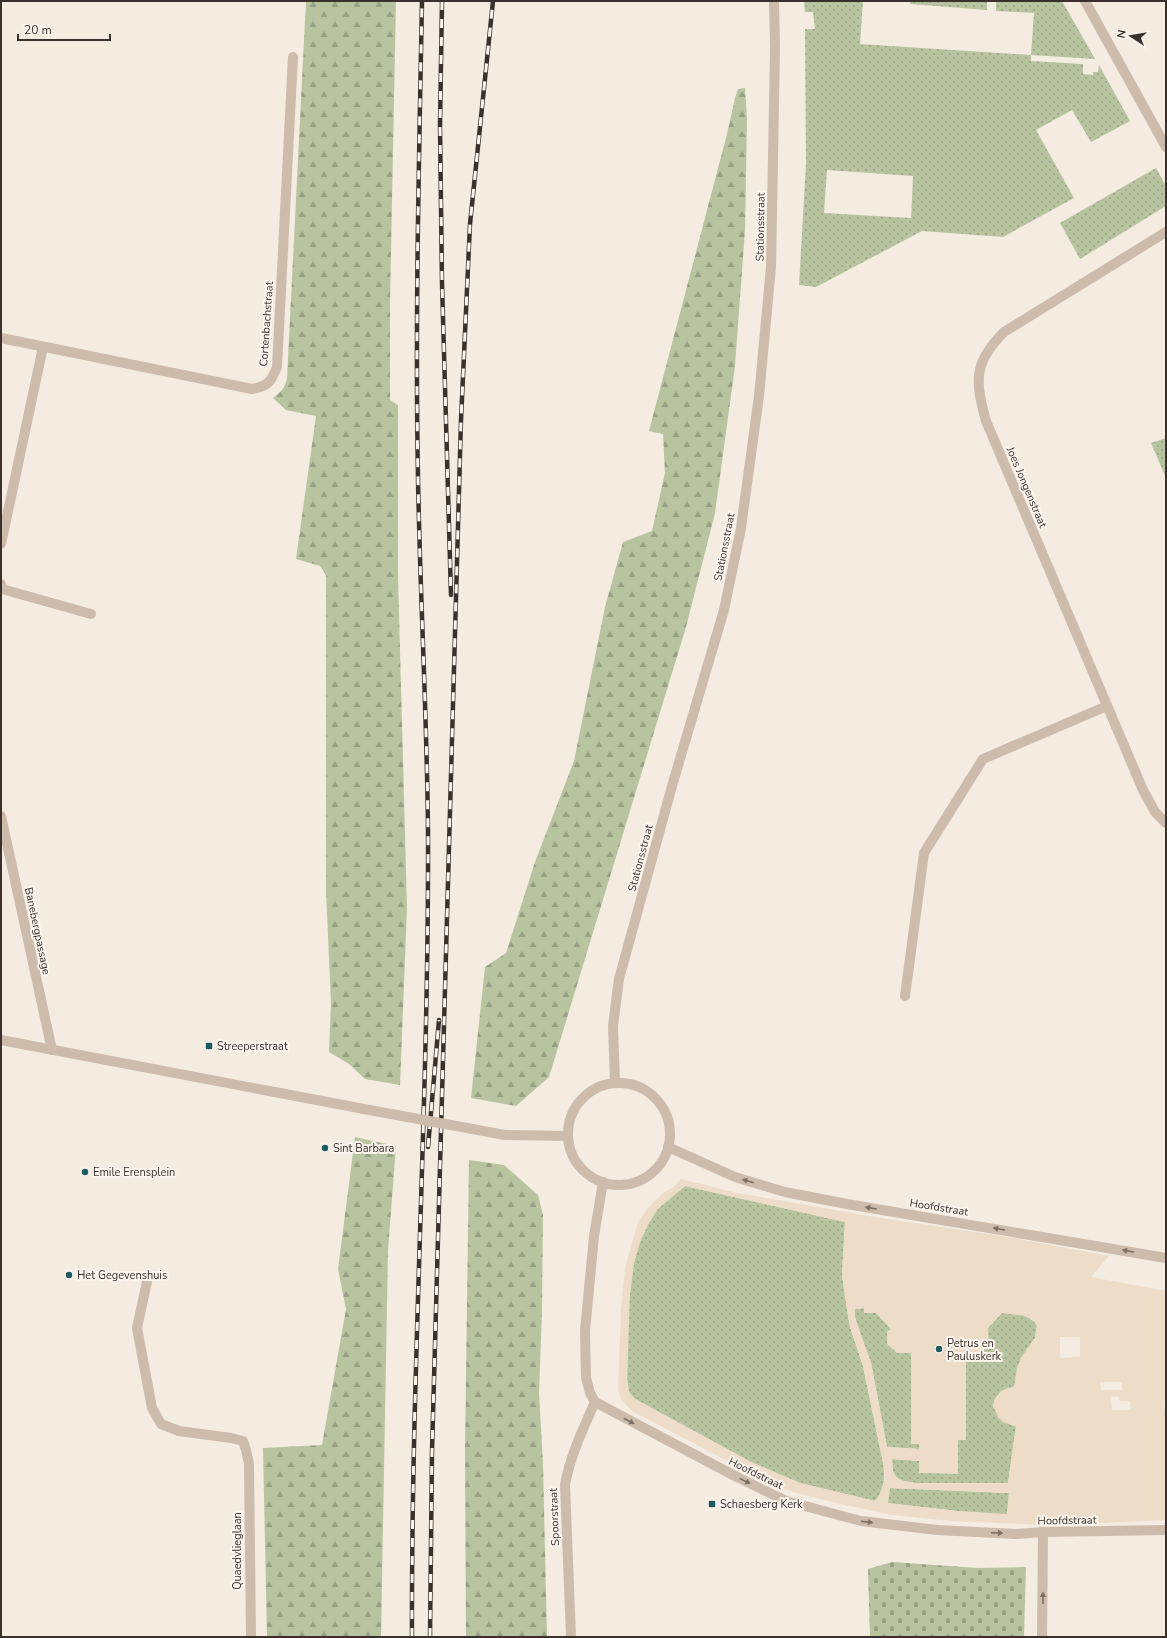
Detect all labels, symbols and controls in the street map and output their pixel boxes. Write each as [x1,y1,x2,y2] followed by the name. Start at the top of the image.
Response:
[18,16,110,42] scale bar
[1111,16,1151,56] north arrow
[24,22,52,38] text: 20 m
[1114,28,1130,40] text: N
[752,192,769,262] street label: Stationsstraat
[256,281,277,367] street label: Cortenbachstraat
[1002,443,1050,530] street label: Joes Jongenstraat
[711,512,738,582] street label: Stationsstraat
[624,823,657,893] street label: Stationsstraat
[21,886,54,976] street label: Banebergpassage
[217,1039,288,1054] place label: Streeperstraat
[204,1041,214,1051] marker: Streeperstraat
[333,1141,395,1156] place label: Sint Barbara
[320,1143,330,1153] marker: Sint Barbara
[93,1165,175,1180] place label: Emile Erensplein
[80,1167,90,1177] marker: Emile Erensplein
[742,1178,754,1184] one-way arrow
[909,1195,969,1220] street label: Hoofdstraat
[865,1205,877,1211] one-way arrow
[993,1226,1006,1232] one-way arrow
[1121,1248,1134,1254] one-way arrow
[77,1268,167,1283] place label: Het Gegevenshuis
[64,1270,74,1280] marker: Het Gegevenshuis
[947,1336,1002,1364] place label: Petrus en Pauluskerk
[934,1344,944,1354] marker: Petrus en Pauluskerk
[624,1417,635,1424] one-way arrow
[726,1454,786,1493] street label: Hoofdstraat
[739,1478,750,1484] one-way arrow
[546,1488,563,1546] street label: Spoorstraat
[720,1497,803,1512] place label: Schaesberg Kerk
[707,1499,717,1509] marker: Schaesberg Kerk
[230,1512,245,1590] street label: Quaedvlieglaan
[1037,1512,1097,1529] street label: Hoofdstraat
[861,1519,873,1525] one-way arrow
[991,1530,1003,1537] one-way arrow
[1040,1591,1046,1604] one-way arrow

